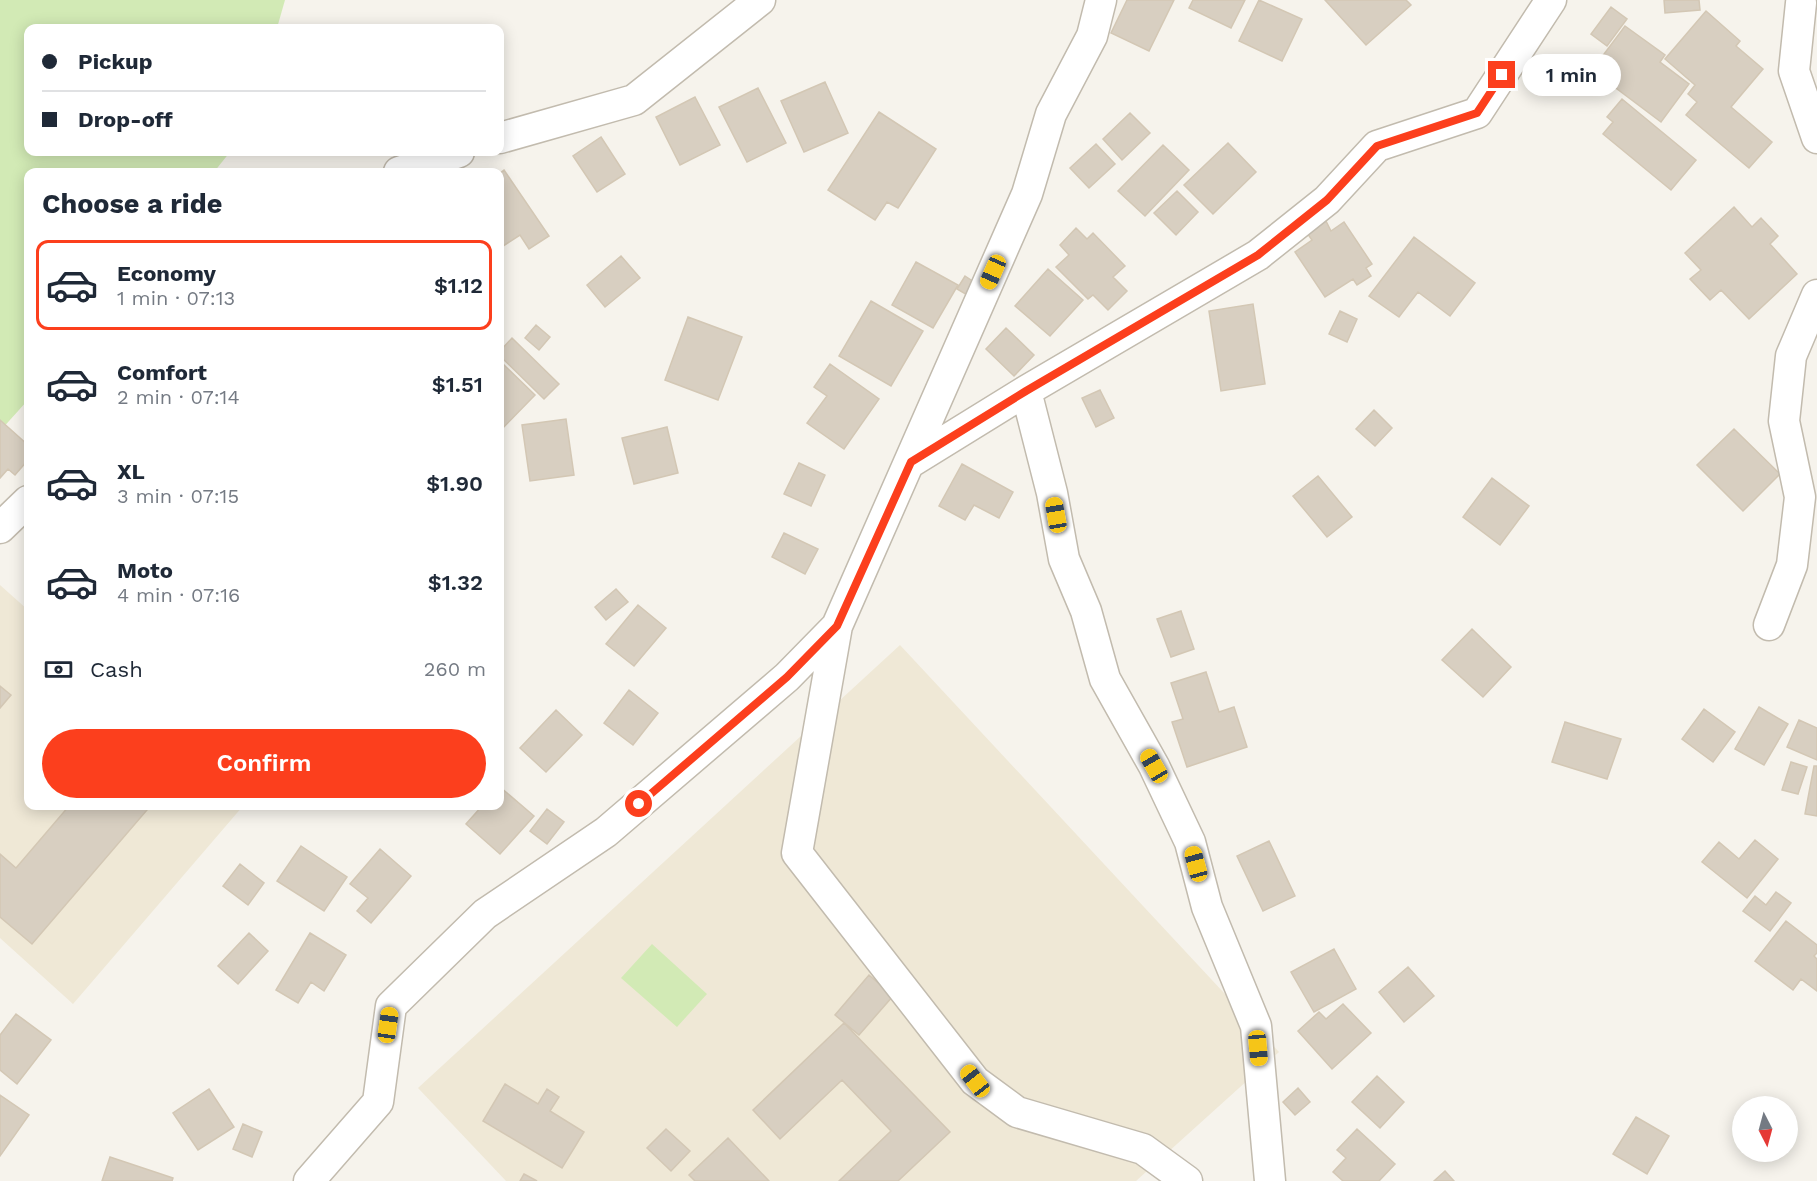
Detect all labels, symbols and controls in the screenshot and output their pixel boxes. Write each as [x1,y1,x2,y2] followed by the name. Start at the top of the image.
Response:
[78,49,153,74] text: Pickup
[1523,54,1622,96] callout: 1 min
[1488,61,1515,88] route end
[1546,63,1597,87] text: 1 min
[78,107,173,132] text: Drop-off
[42,188,222,220] text: Choose a ride
[977,252,1009,292] car
[45,258,99,312] icon: car
[117,261,216,286] text: Economy
[434,273,483,298] text: $1.12
[117,286,235,310] text: 1 min · 07:13
[45,357,99,411] icon: car
[117,360,207,385] text: Comfort
[432,372,483,397] text: $1.51
[117,385,240,409] text: 2 min · 07:14
[45,456,99,510] icon: car
[117,459,145,484] text: XL
[426,471,483,496] text: $1.90
[117,484,239,508] text: 3 min · 07:15
[1044,496,1068,534] car
[45,555,99,609] icon: car
[117,558,173,583] text: Moto
[428,570,483,595] text: $1.32
[117,583,240,607] text: 4 min · 07:16
[42,653,75,686] icon: cash
[90,657,143,682] text: Cash
[424,657,486,681] text: 260 m
[42,729,486,798] button: Confirm
[1137,746,1171,786] car
[625,790,652,817] route start
[1183,844,1209,884] car
[377,1006,399,1044] car
[1247,1029,1269,1067] car
[957,1061,993,1101] car
[1732,1096,1798,1162] north arrow
[1732,1096,1798,1162] map controls

